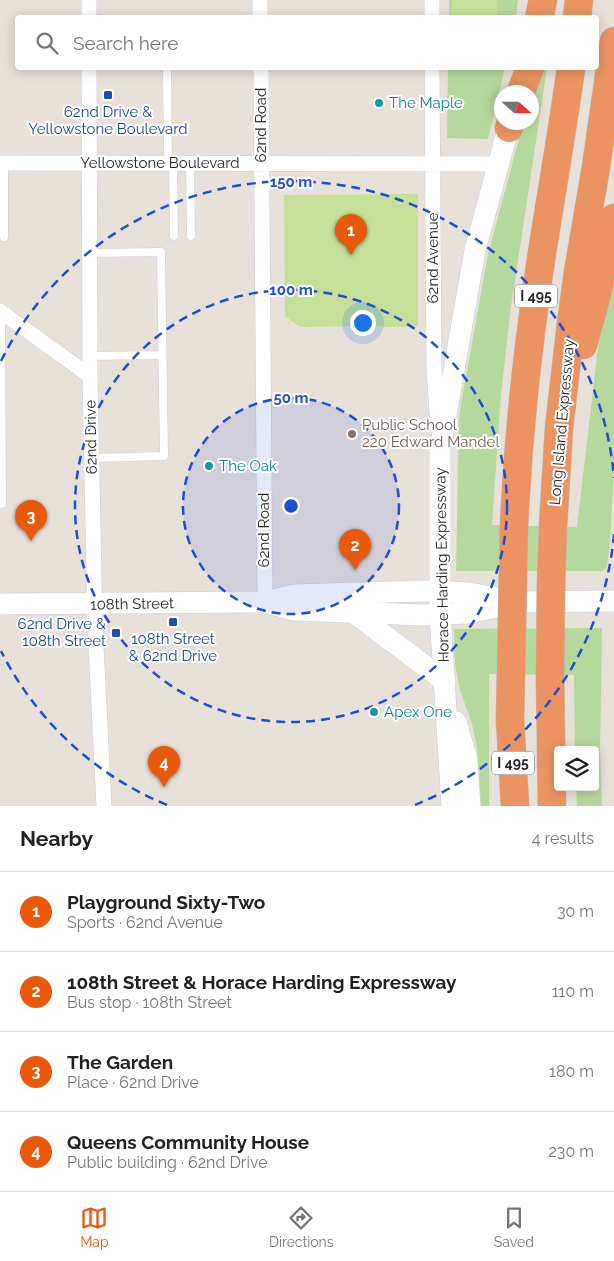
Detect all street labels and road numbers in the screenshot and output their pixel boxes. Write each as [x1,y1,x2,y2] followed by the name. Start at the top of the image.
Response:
[252,88,270,162] street label: 62nd Road
[80,154,240,172] street label: Yellowstone Boulevard
[424,212,442,303] street label: 62nd Avenue
[515,284,557,308] road number: I 495
[546,338,578,506] street label: Long Island Expressway
[81,399,101,474] street label: 62nd Drive
[431,467,453,663] street label: Horace Harding Expressway
[255,493,273,567] street label: 62nd Road
[90,594,174,614] street label: 108th Street
[492,751,534,774] road number: I 495

